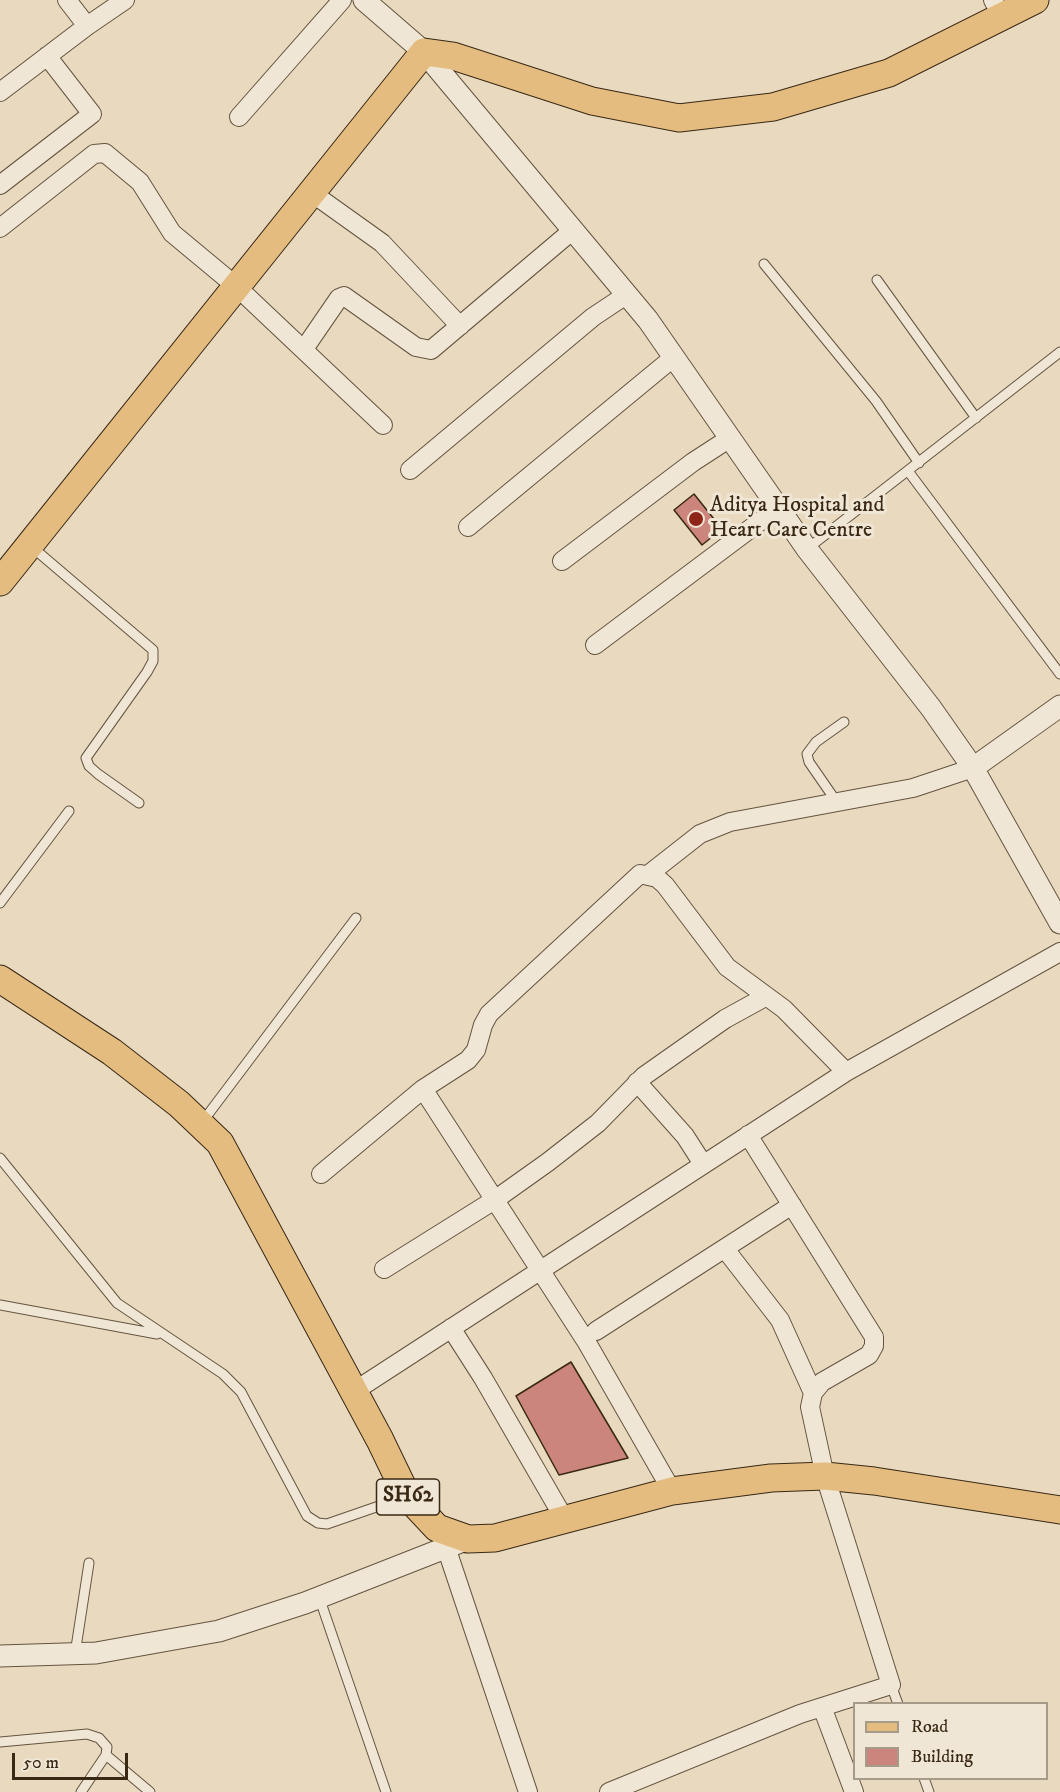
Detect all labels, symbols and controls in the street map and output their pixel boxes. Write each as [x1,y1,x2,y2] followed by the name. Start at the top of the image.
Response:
[710,493,884,544] place label: Aditya Hospital and Heart Care Centre
[687,510,705,528] marker: Aditya Hospital and Heart Care Centre
[376,1479,440,1515] road number: SH62
[853,1702,1048,1780] legend
[911,1716,948,1738] text: Road
[15,1741,130,1779] scale bar
[911,1746,973,1768] text: Building
[23,1752,59,1774] text: 50 m

